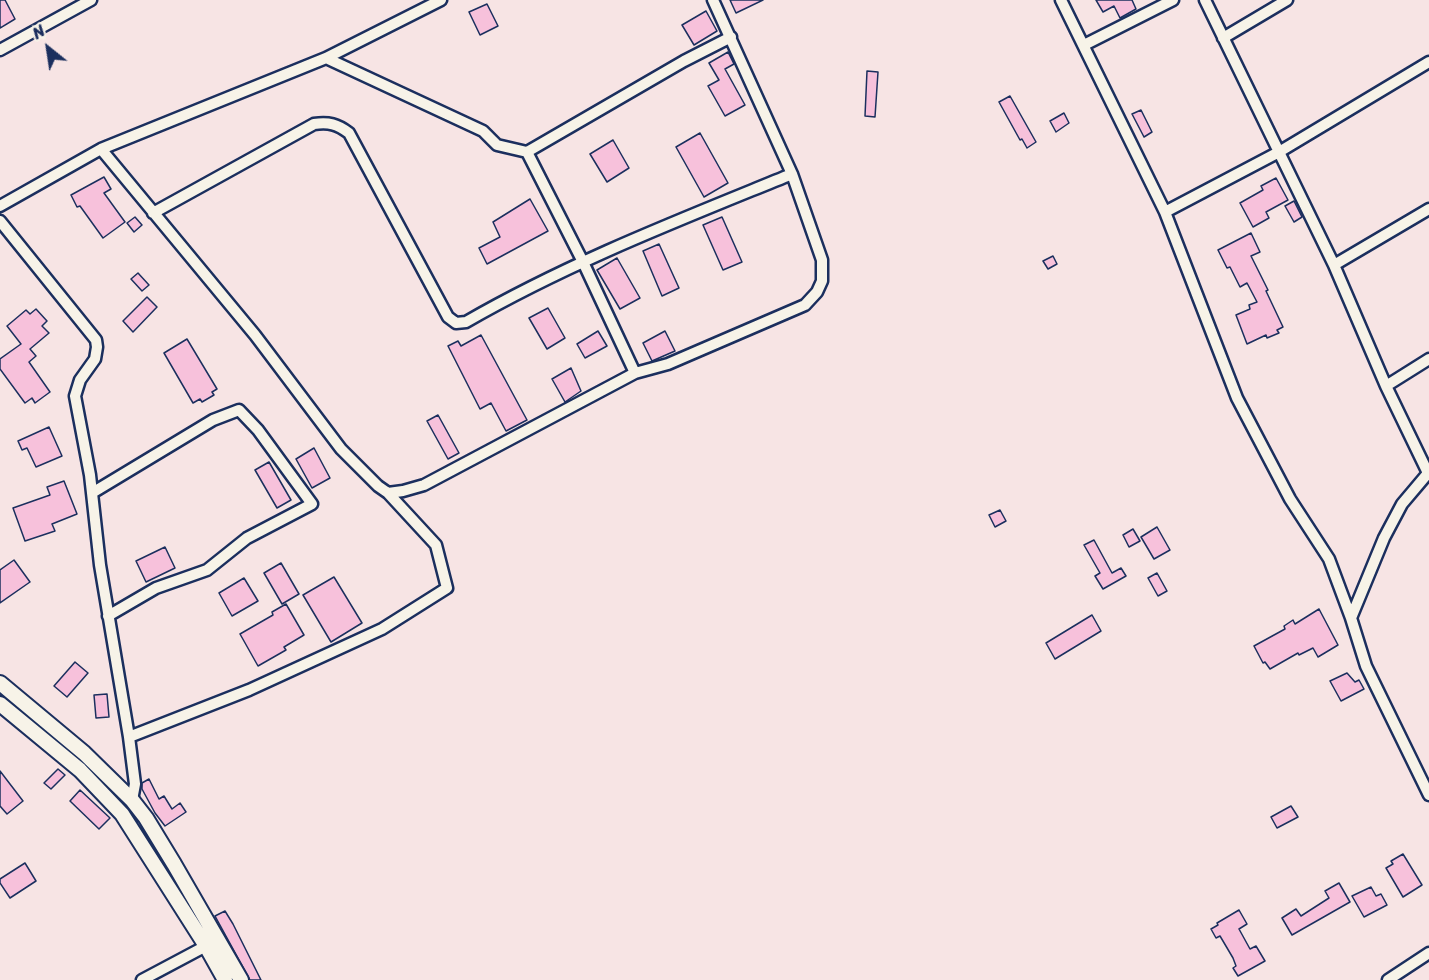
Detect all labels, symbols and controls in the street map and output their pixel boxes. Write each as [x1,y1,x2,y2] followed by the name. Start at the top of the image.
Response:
[27,17,51,47] text: N
[18,18,78,78] north arrow

